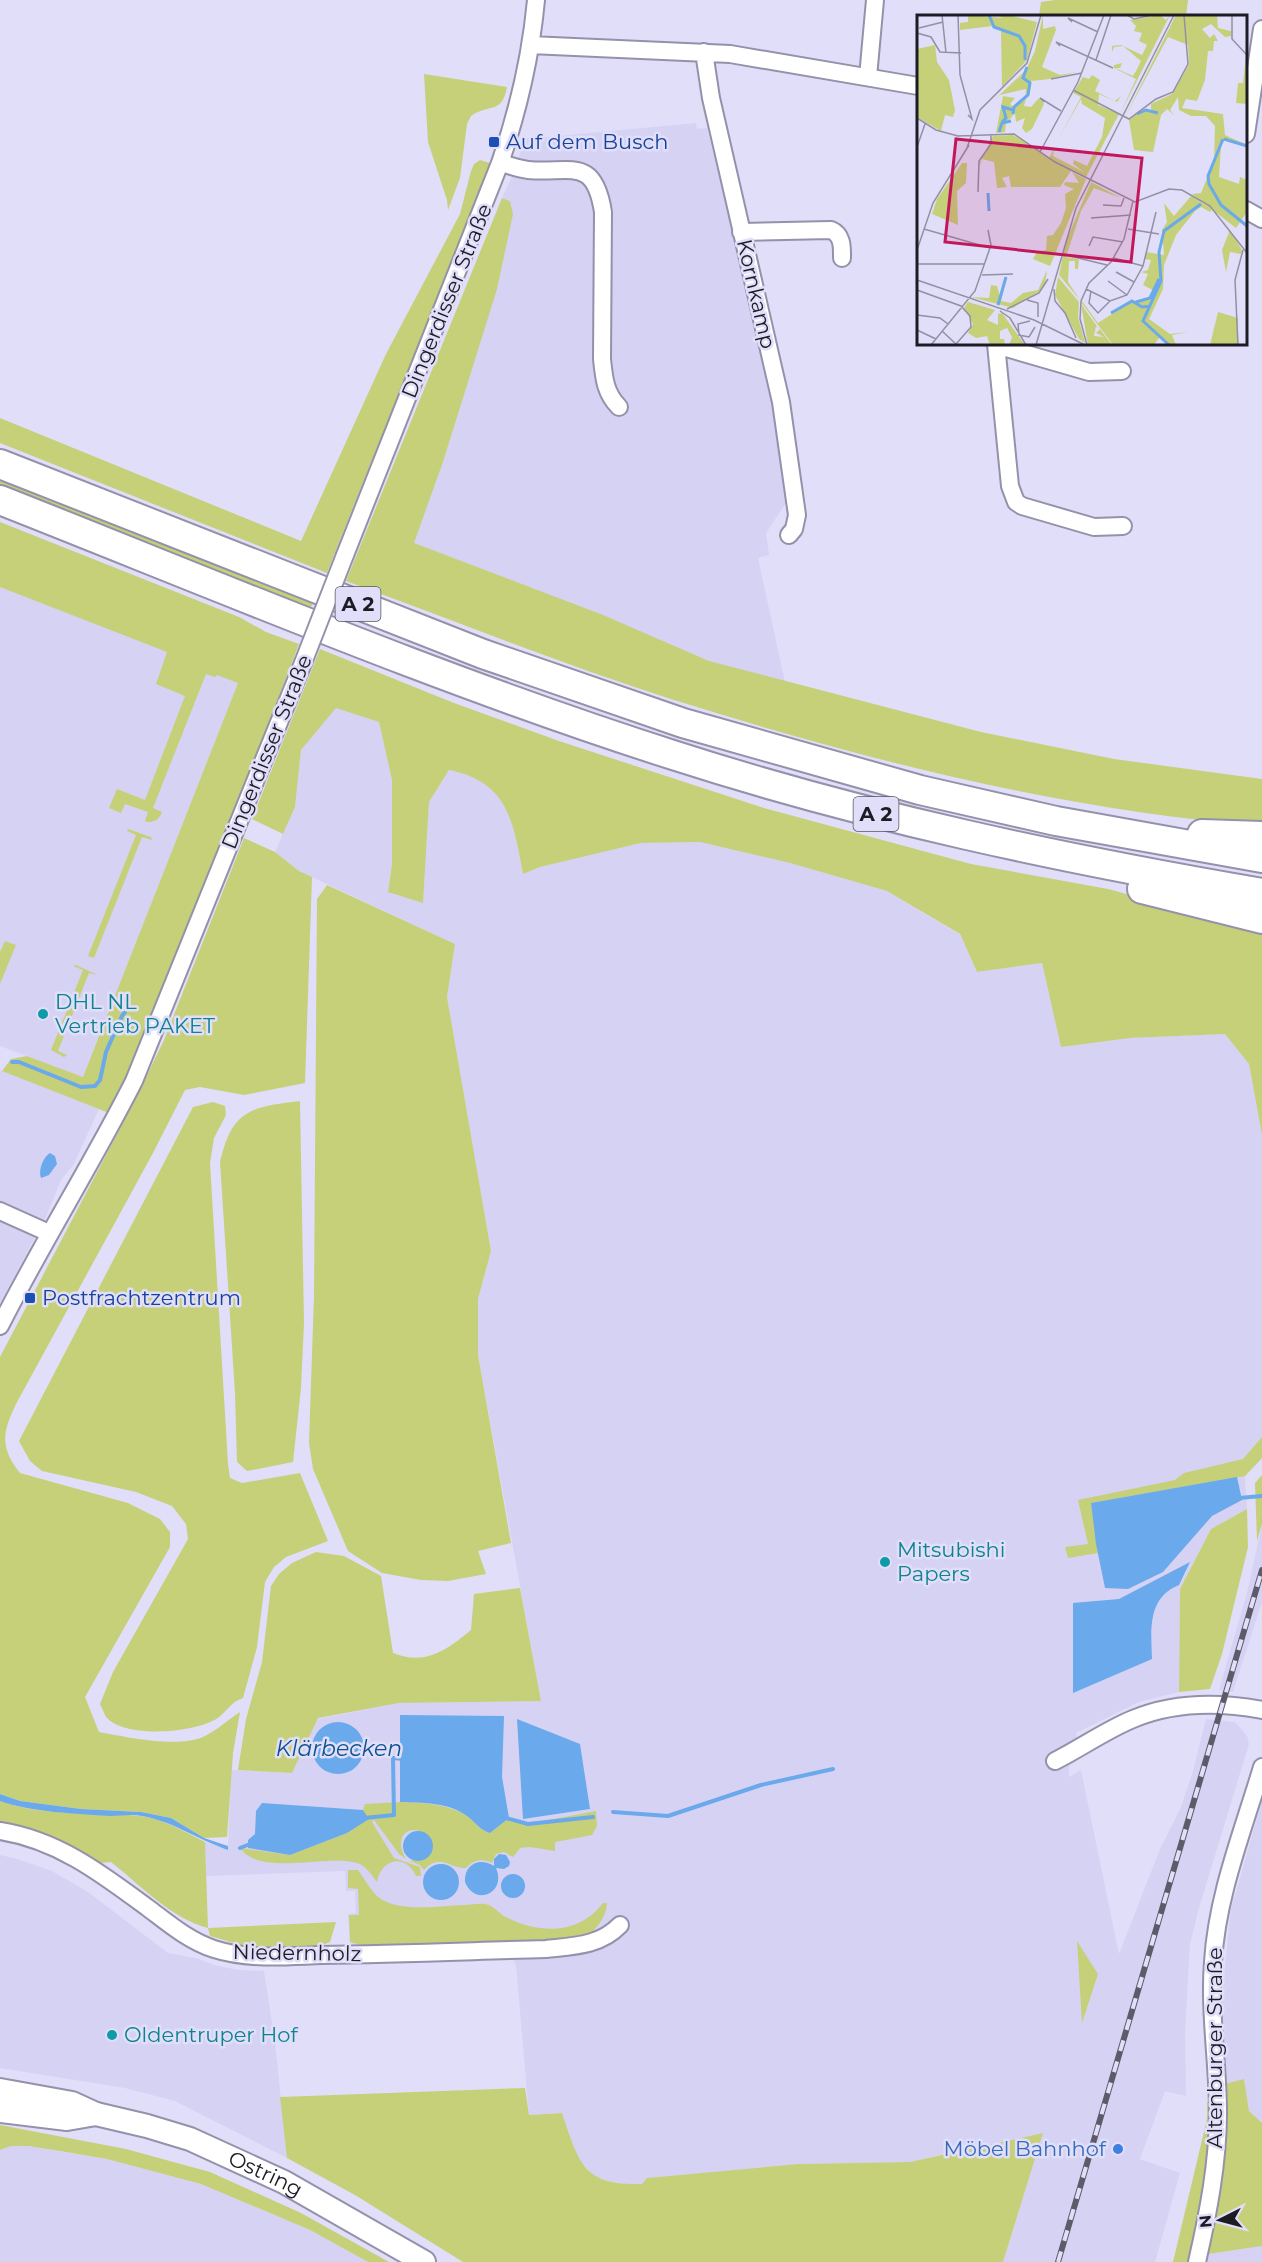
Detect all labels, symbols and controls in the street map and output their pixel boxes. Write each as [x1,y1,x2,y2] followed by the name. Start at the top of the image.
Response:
[917,15,1247,345] inset map
[506,129,668,154] place label: Auf dem Busch
[487,135,501,149] marker: Auf dem Busch
[396,200,497,402] street label: Dingerdisser Straße
[732,237,781,351] street label: Kornkamp
[336,587,380,621] road number: A 2
[216,651,317,853] street label: Dingerdisser Straße
[854,797,898,831] road number: A 2
[55,989,215,1038] place label: DHL NL Vertrieb PAKET
[36,1007,50,1021] marker: DHL NL Vertrieb PAKET
[42,1285,241,1310] place label: Postfrachtzentrum
[23,1291,37,1305] marker: Postfrachtzentrum
[897,1537,1005,1586] place label: Mitsubishi Papers
[878,1555,892,1569] marker: Mitsubishi Papers
[276,1735,402,1762] water label: Klärbecken
[233,1939,361,1966] street label: Niedernholz
[1202,1947,1227,2149] street label: Altenburger Straße
[124,2022,299,2047] place label: Oldentruper Hof
[105,2028,119,2042] marker: Oldentruper Hof
[944,2136,1107,2161] place label: Möbel Bahnhof
[1111,2142,1125,2156] marker: Möbel Bahnhof
[225,2145,307,2202] street label: Ostring
[1190,2190,1250,2250] north arrow
[1195,2214,1216,2229] text: N

